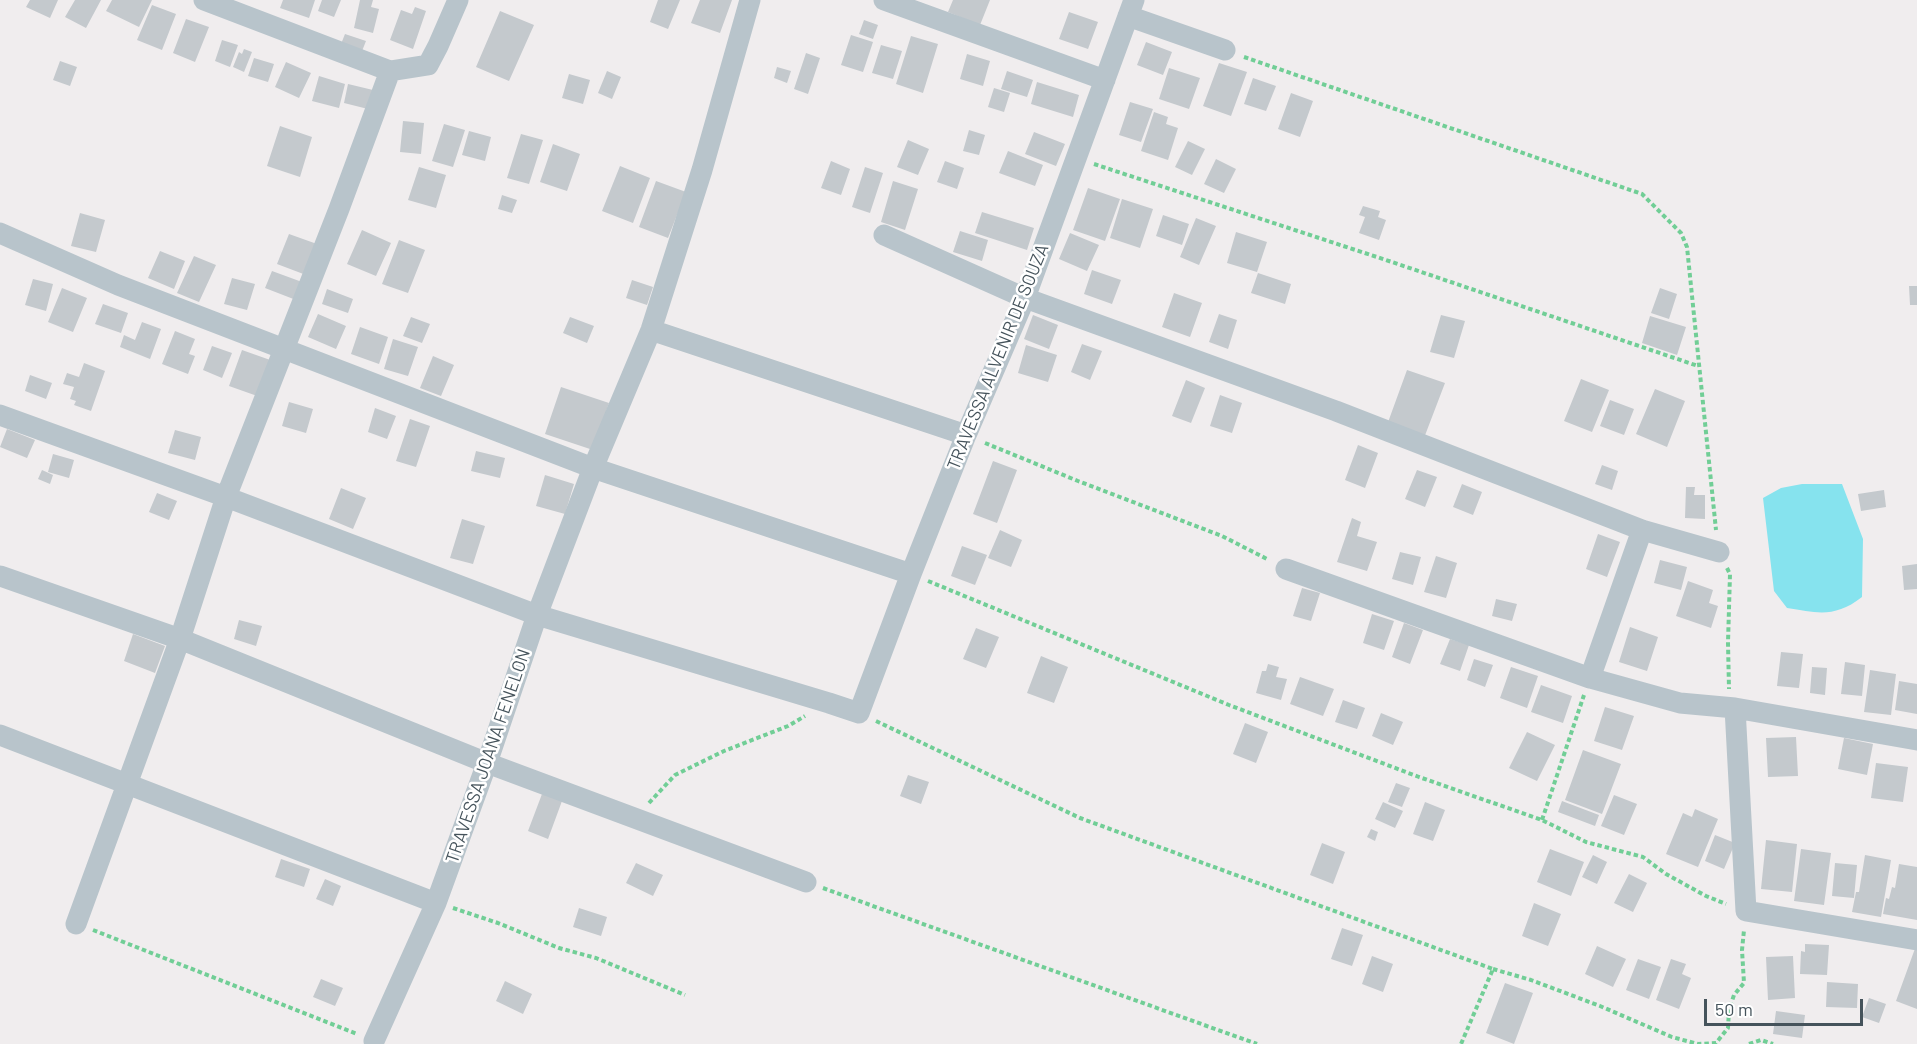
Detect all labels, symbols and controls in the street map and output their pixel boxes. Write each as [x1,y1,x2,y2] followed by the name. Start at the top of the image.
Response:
[943,241,1053,473] street label: TRAVESSA ALVENIR DE SOUZA
[441,646,535,866] street label: TRAVESSA JOANA FENELON
[1707,987,1866,1025] scale bar
[1715,998,1753,1020] text: 50 m

